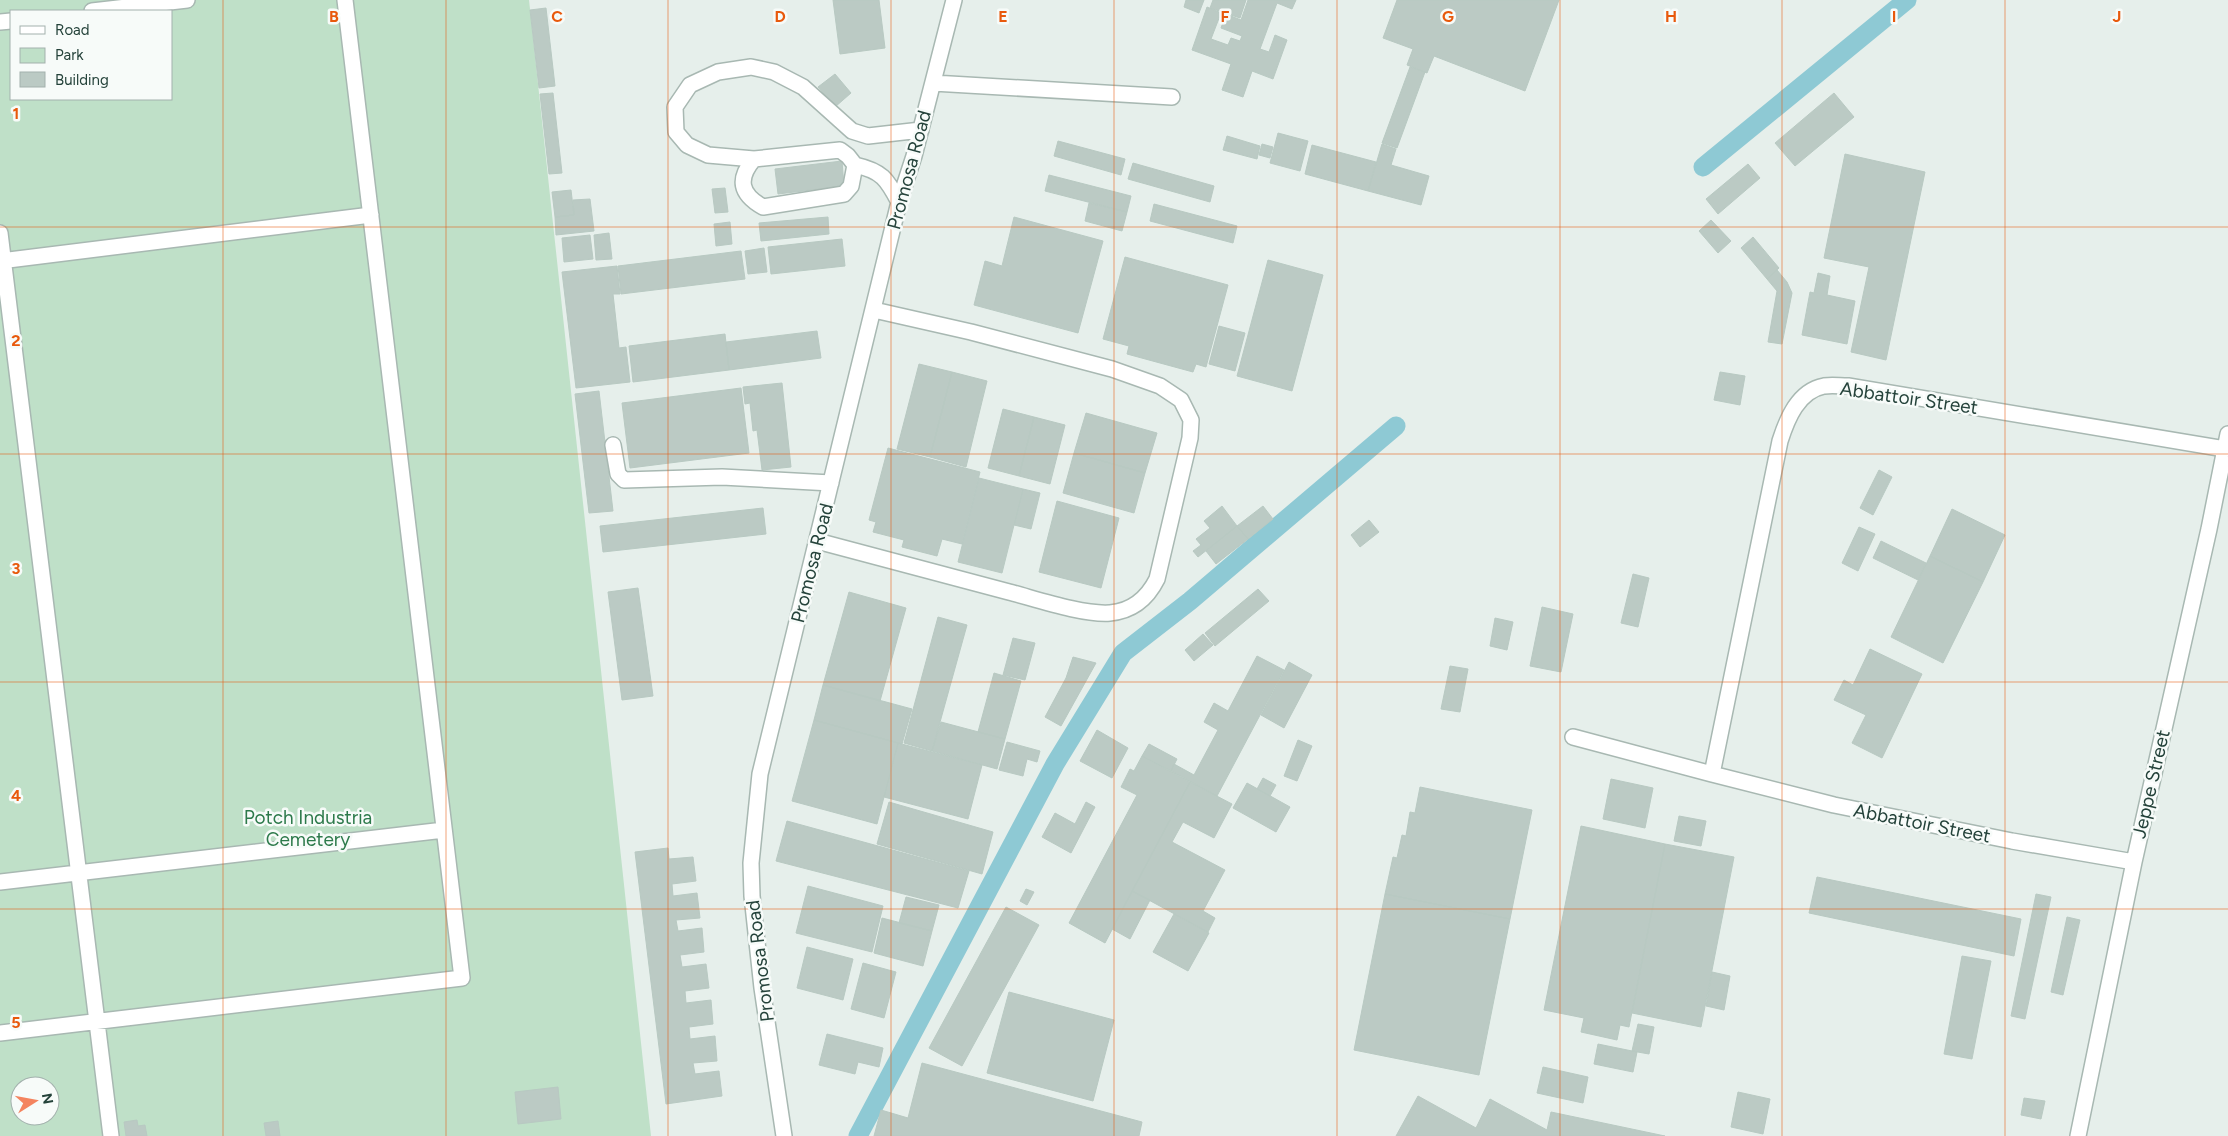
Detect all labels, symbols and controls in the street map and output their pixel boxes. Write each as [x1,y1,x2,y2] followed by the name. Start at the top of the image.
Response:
[329,7,339,26] text: B
[551,7,563,26] text: C
[774,7,786,26] text: D
[998,7,1008,26] text: E
[1221,7,1230,26] text: F
[1442,7,1454,26] text: G
[1665,7,1677,26] text: H
[1892,7,1896,26] text: I
[2113,7,2121,26] text: J
[10,10,172,100] legend
[55,21,90,39] text: Road
[55,46,84,64] text: Park
[55,71,109,89] text: Building
[13,104,19,123] text: 1
[882,108,936,232] street label: Promosa Road
[11,331,21,350] text: 2
[1839,377,1979,419] street label: Abbattoir Street
[786,501,838,625] street label: Promosa Road
[12,559,21,578] text: 3
[2127,727,2175,841] street label: Jeppe Street
[11,786,21,805] text: 4
[1852,798,1992,848] street label: Abbattoir Street
[244,806,372,851] park label: Potch Industria Cemetery
[741,899,779,1023] street label: Promosa Road
[11,1013,21,1032] text: 5
[10,1076,60,1126] north arrow
[38,1092,57,1106] text: N

